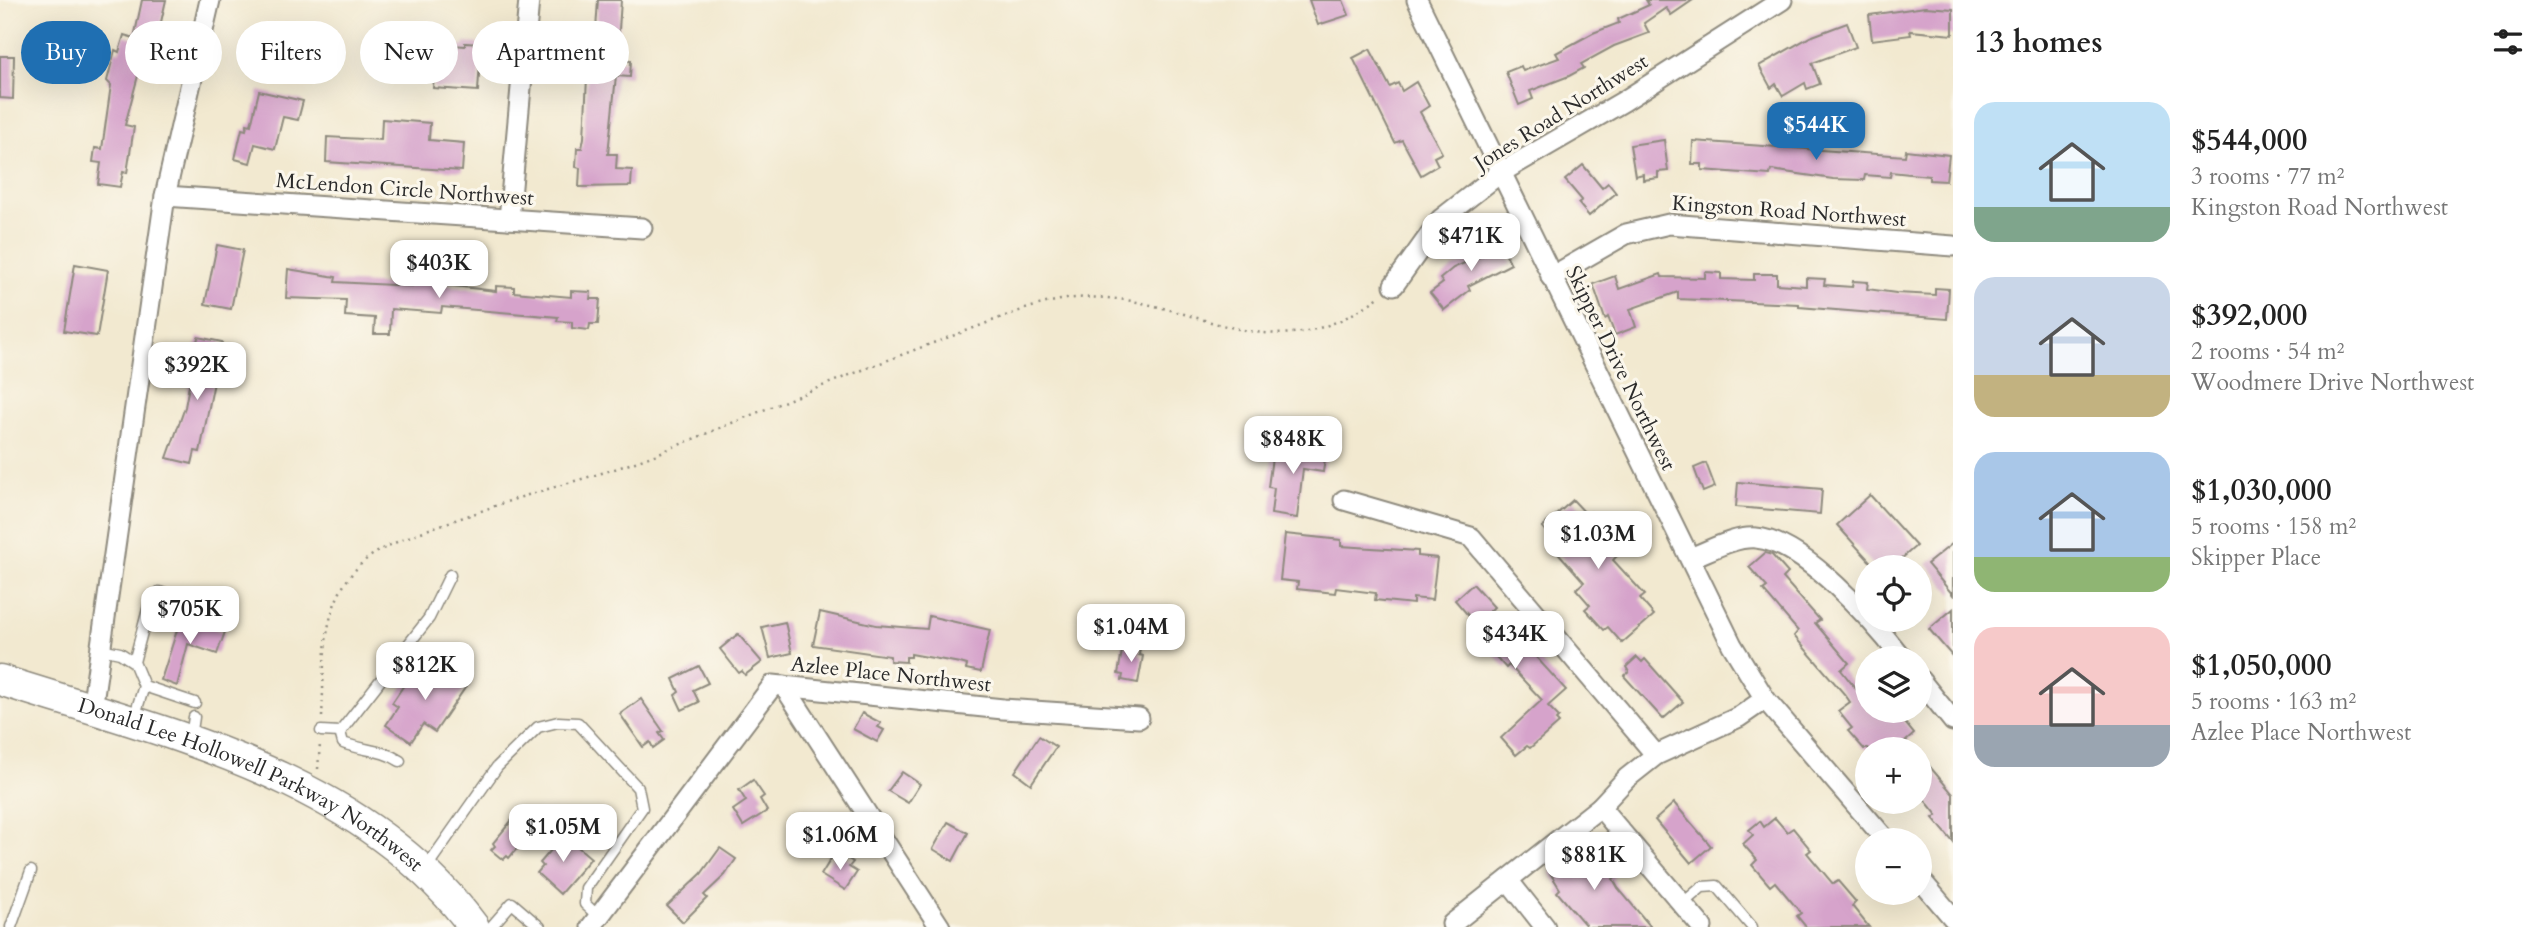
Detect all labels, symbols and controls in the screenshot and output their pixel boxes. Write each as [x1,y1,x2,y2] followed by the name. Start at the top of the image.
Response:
[21,21,111,84] chip: Buy
[125,21,222,84] chip: Rent
[236,21,346,84] chip: Filters
[360,21,458,84] chip: New
[472,21,629,84] chip: Apartment
[1974,22,2103,63] text: 13 homes
[2489,23,2527,61] icon: filters
[1466,47,1654,179] street label: Jones Road Northwest
[1767,102,1865,162] pin: $544K
[1783,109,1849,140] text: $544K
[2191,120,2307,161] text: $544,000
[2030,130,2114,214] icon: home
[2191,161,2344,192] text: 3 rooms · 77 m²
[275,166,535,213] street label: McLendon Circle Northwest
[1671,189,1907,234] street label: Kingston Road Northwest
[2191,192,2448,223] text: Kingston Road Northwest
[1422,214,1520,273] pin: $471K
[1438,220,1504,251] text: $471K
[390,240,488,300] pin: $403K
[406,247,472,278] text: $403K
[1558,261,1683,476] street label: Skipper Drive Northwest
[2191,295,2307,336] text: $392,000
[2030,305,2114,389] icon: home
[2191,336,2344,367] text: 2 rooms · 54 m²
[148,342,246,402] pin: $392K
[164,349,230,380] text: $392K
[2191,367,2474,398] text: Woodmere Drive Northwest
[1244,416,1342,476] pin: $848K
[1260,423,1326,454] text: $848K
[2191,470,2332,511] text: $1,030,000
[2030,480,2114,564] icon: home
[2191,511,2356,542] text: 5 rooms · 158 m²
[1541,512,1655,571] pin: $1.03M
[1560,518,1636,549] text: $1.03M
[2191,542,2321,573] text: Skipper Place
[1855,555,1932,905] map controls
[1855,555,1932,632] button: locate
[141,586,239,646] pin: $705K
[157,593,223,624] text: $705K
[1074,604,1188,664] pin: $1.04M
[1093,611,1169,642] text: $1.04M
[1466,612,1564,671] pin: $434K
[1482,618,1548,649] text: $434K
[376,642,474,702] pin: $812K
[2191,645,2332,686] text: $1,050,000
[1855,646,1932,723] button: layers
[392,649,458,680] text: $812K
[789,650,993,699] street label: Azlee Place Northwest
[2030,655,2114,739] icon: home
[2191,686,2356,717] text: 5 rooms · 163 m²
[74,691,429,879] street label: Donald Lee Hollowell Parkway Northwest
[2191,717,2411,748] text: Azlee Place Northwest
[1855,737,1932,814] button: +
[506,804,620,864] pin: $1.05M
[525,811,601,842] text: $1.05M
[783,812,897,872] pin: $1.06M
[802,819,878,850] text: $1.06M
[1855,828,1932,905] button: −
[1545,832,1643,892] pin: $881K
[1561,839,1627,870] text: $881K

